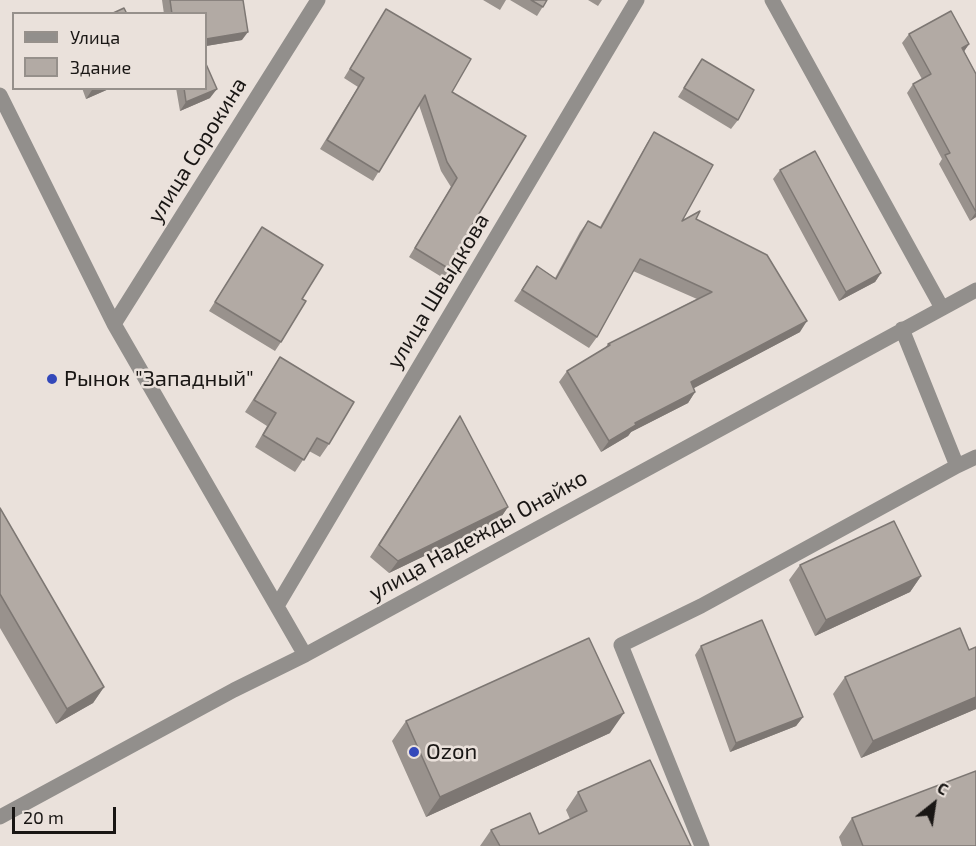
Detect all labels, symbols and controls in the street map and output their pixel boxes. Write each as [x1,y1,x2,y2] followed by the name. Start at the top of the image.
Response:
[12,12,207,90] legend
[70,26,120,48] text: Улица
[70,56,131,78] text: Здание
[142,72,252,228] street label: улица Сорокина
[381,209,495,373] street label: улица Швыдкова
[64,366,254,392] place label: Рынок "Западный"
[45,372,59,386] marker: Рынок "Западный"
[364,464,592,606] street label: улица Надежды Онайко
[426,739,477,765] place label: Ozon
[407,745,421,759] marker: Ozon
[904,774,964,834] north arrow
[934,777,952,799] text: С
[15,795,118,833] scale bar
[23,806,64,828] text: 20 m

